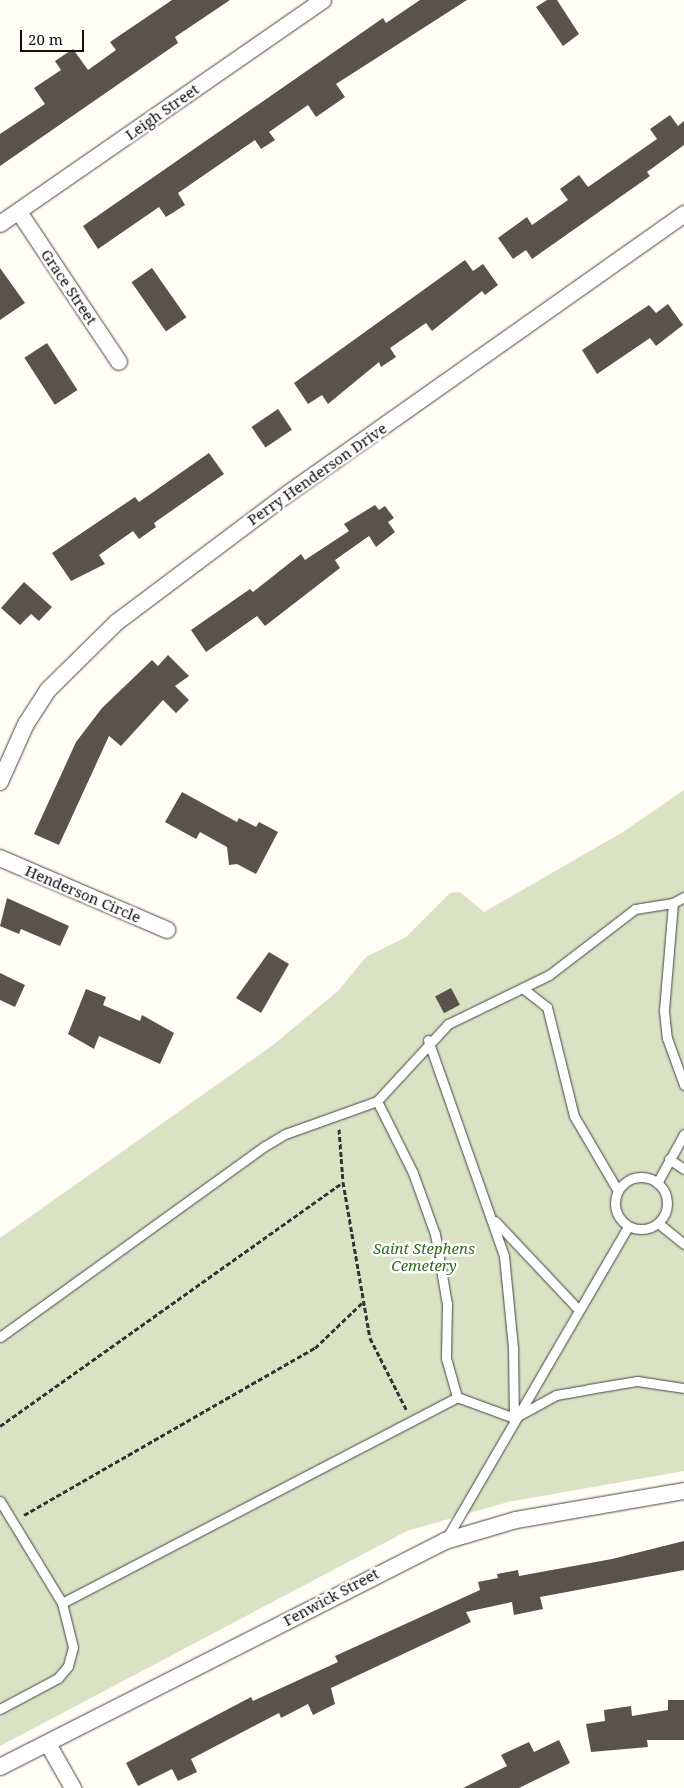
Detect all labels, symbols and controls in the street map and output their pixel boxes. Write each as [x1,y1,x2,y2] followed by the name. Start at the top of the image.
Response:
[22,20,86,52] scale bar
[28,29,63,49] text: 20 m
[122,80,202,144] street label: Leigh Street
[37,246,101,328] street label: Grace Street
[244,419,390,529] street label: Perry Henderson Drive
[22,861,144,927] street label: Henderson Circle
[373,1239,475,1274] park label: Saint Stephens Cemetery
[280,1564,382,1630] street label: Fenwick Street

